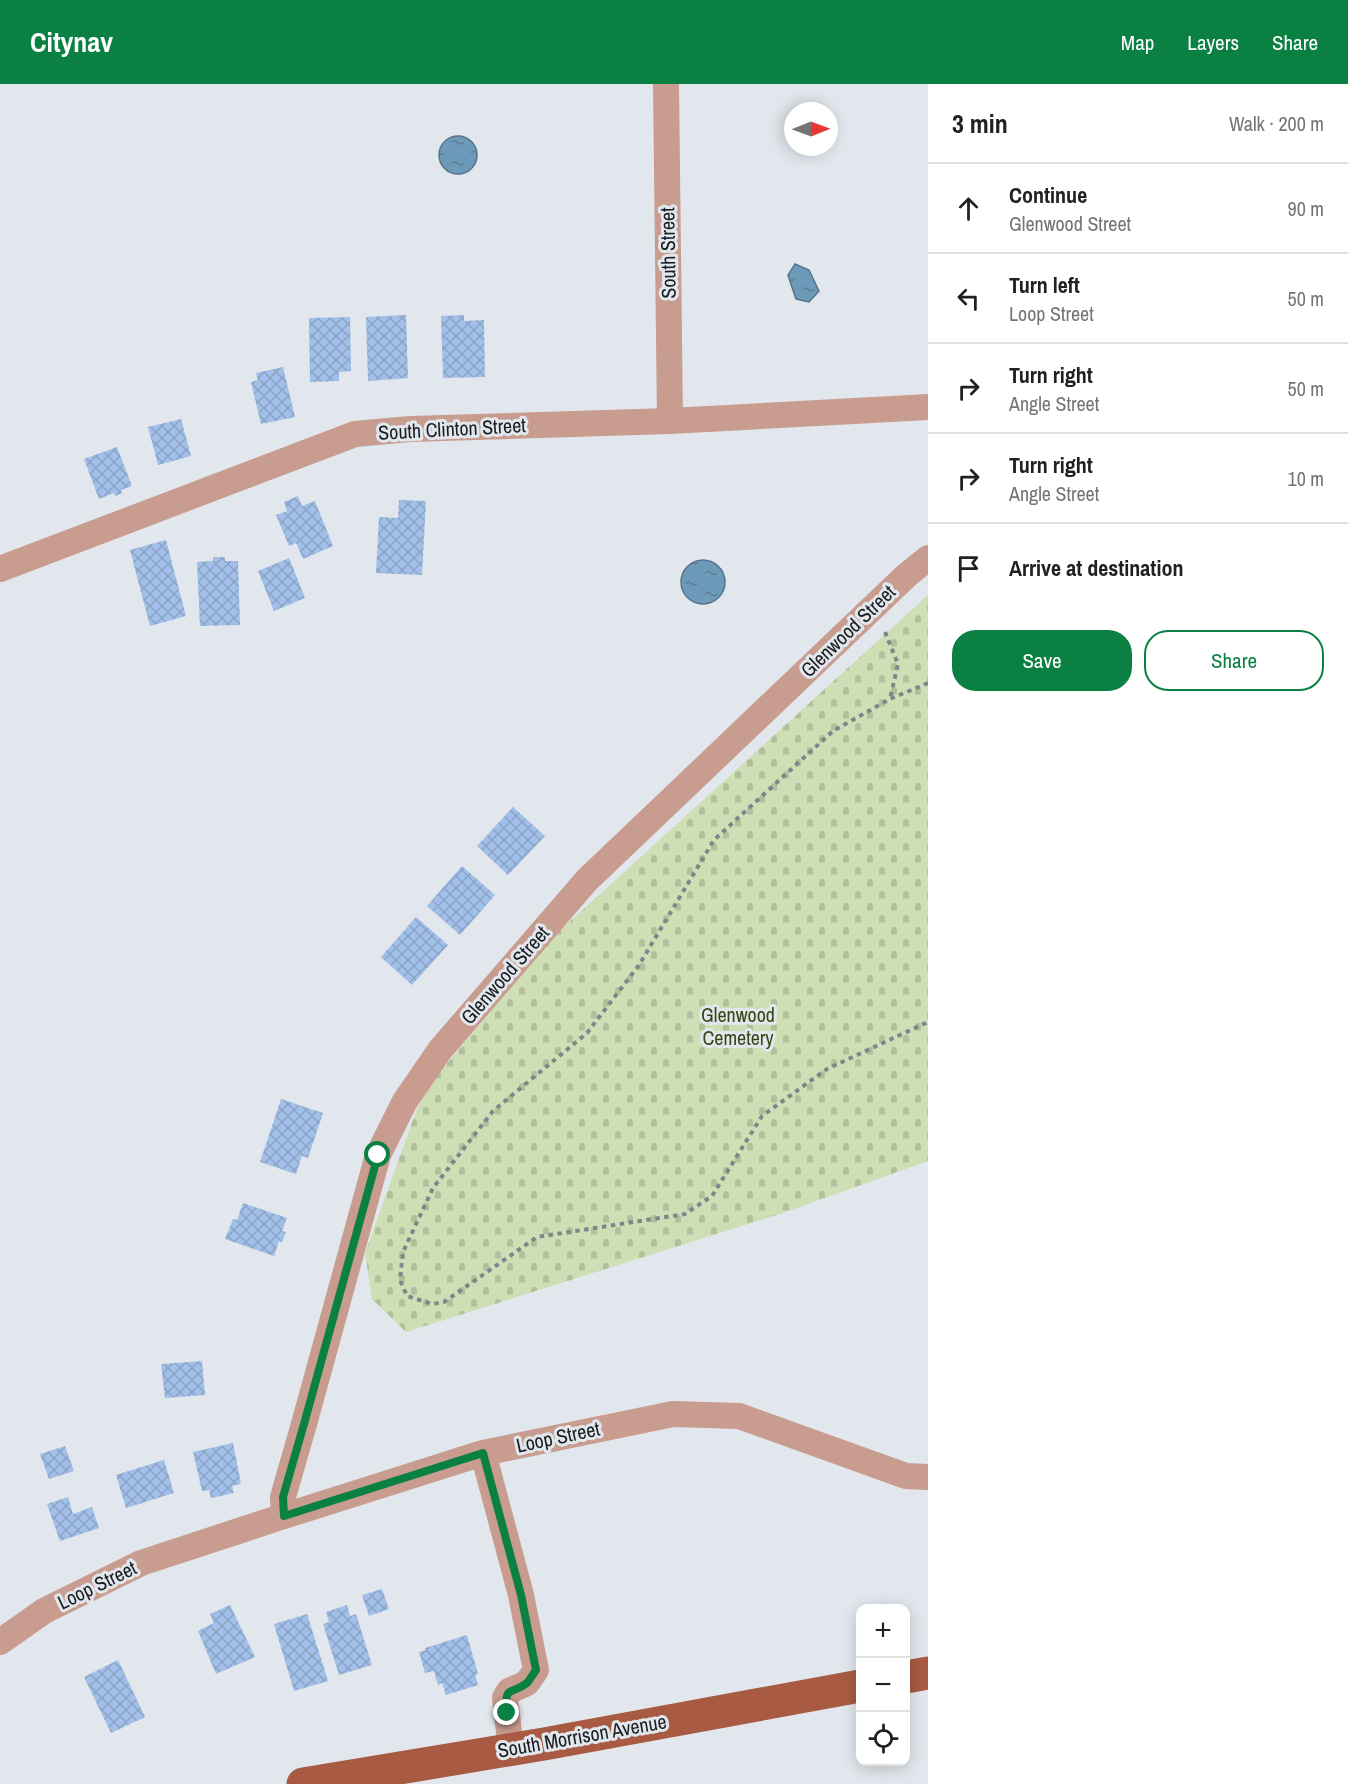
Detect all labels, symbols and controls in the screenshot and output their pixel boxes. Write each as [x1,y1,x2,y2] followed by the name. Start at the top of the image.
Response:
[30,23,113,61] text: Citynav
[1121,28,1154,57] text: Map
[1187,28,1239,57] text: Layers
[1272,28,1318,57] text: Share
[784,102,838,156] north arrow
[952,106,1008,141] text: 3 min
[1229,110,1324,137] text: Walk · 200 m
[1009,180,1087,210] text: Continue
[952,192,985,225] icon: ahead
[1288,195,1324,222] text: 90 m
[653,207,682,299] street label: South Street
[1009,210,1131,237] text: Glenwood Street
[1009,270,1080,300] text: Turn left
[952,282,985,315] icon: left
[1288,285,1324,312] text: 50 m
[1009,300,1094,327] text: Loop Street
[1009,360,1093,390] text: Turn right
[952,372,985,405] icon: right
[1288,375,1324,402] text: 50 m
[1009,390,1099,417] text: Angle Street
[378,411,527,446] street label: South Clinton Street
[1009,450,1093,480] text: Turn right
[952,462,985,495] icon: right
[1288,465,1324,492] text: 10 m
[1009,480,1099,507] text: Angle Street
[952,552,985,585] icon: arrive
[1009,553,1183,583] text: Arrive at destination
[794,578,901,683] street label: Glenwood Street
[952,630,1132,691] button: Save
[1144,630,1324,691] button: Share
[454,919,555,1030] street label: Glenwood Street
[701,1001,775,1051] park label: Glenwood Cemetery
[364,1141,390,1167] route start
[514,1414,603,1459] street label: Loop Street
[53,1554,141,1615] street label: Loop Street
[856,1604,910,1766] map controls
[856,1604,910,1658] button: +
[856,1658,910,1712] button: −
[493,1699,519,1725] route end
[495,1707,669,1764] street label: South Morrison Avenue
[856,1712,910,1766] button: locate

